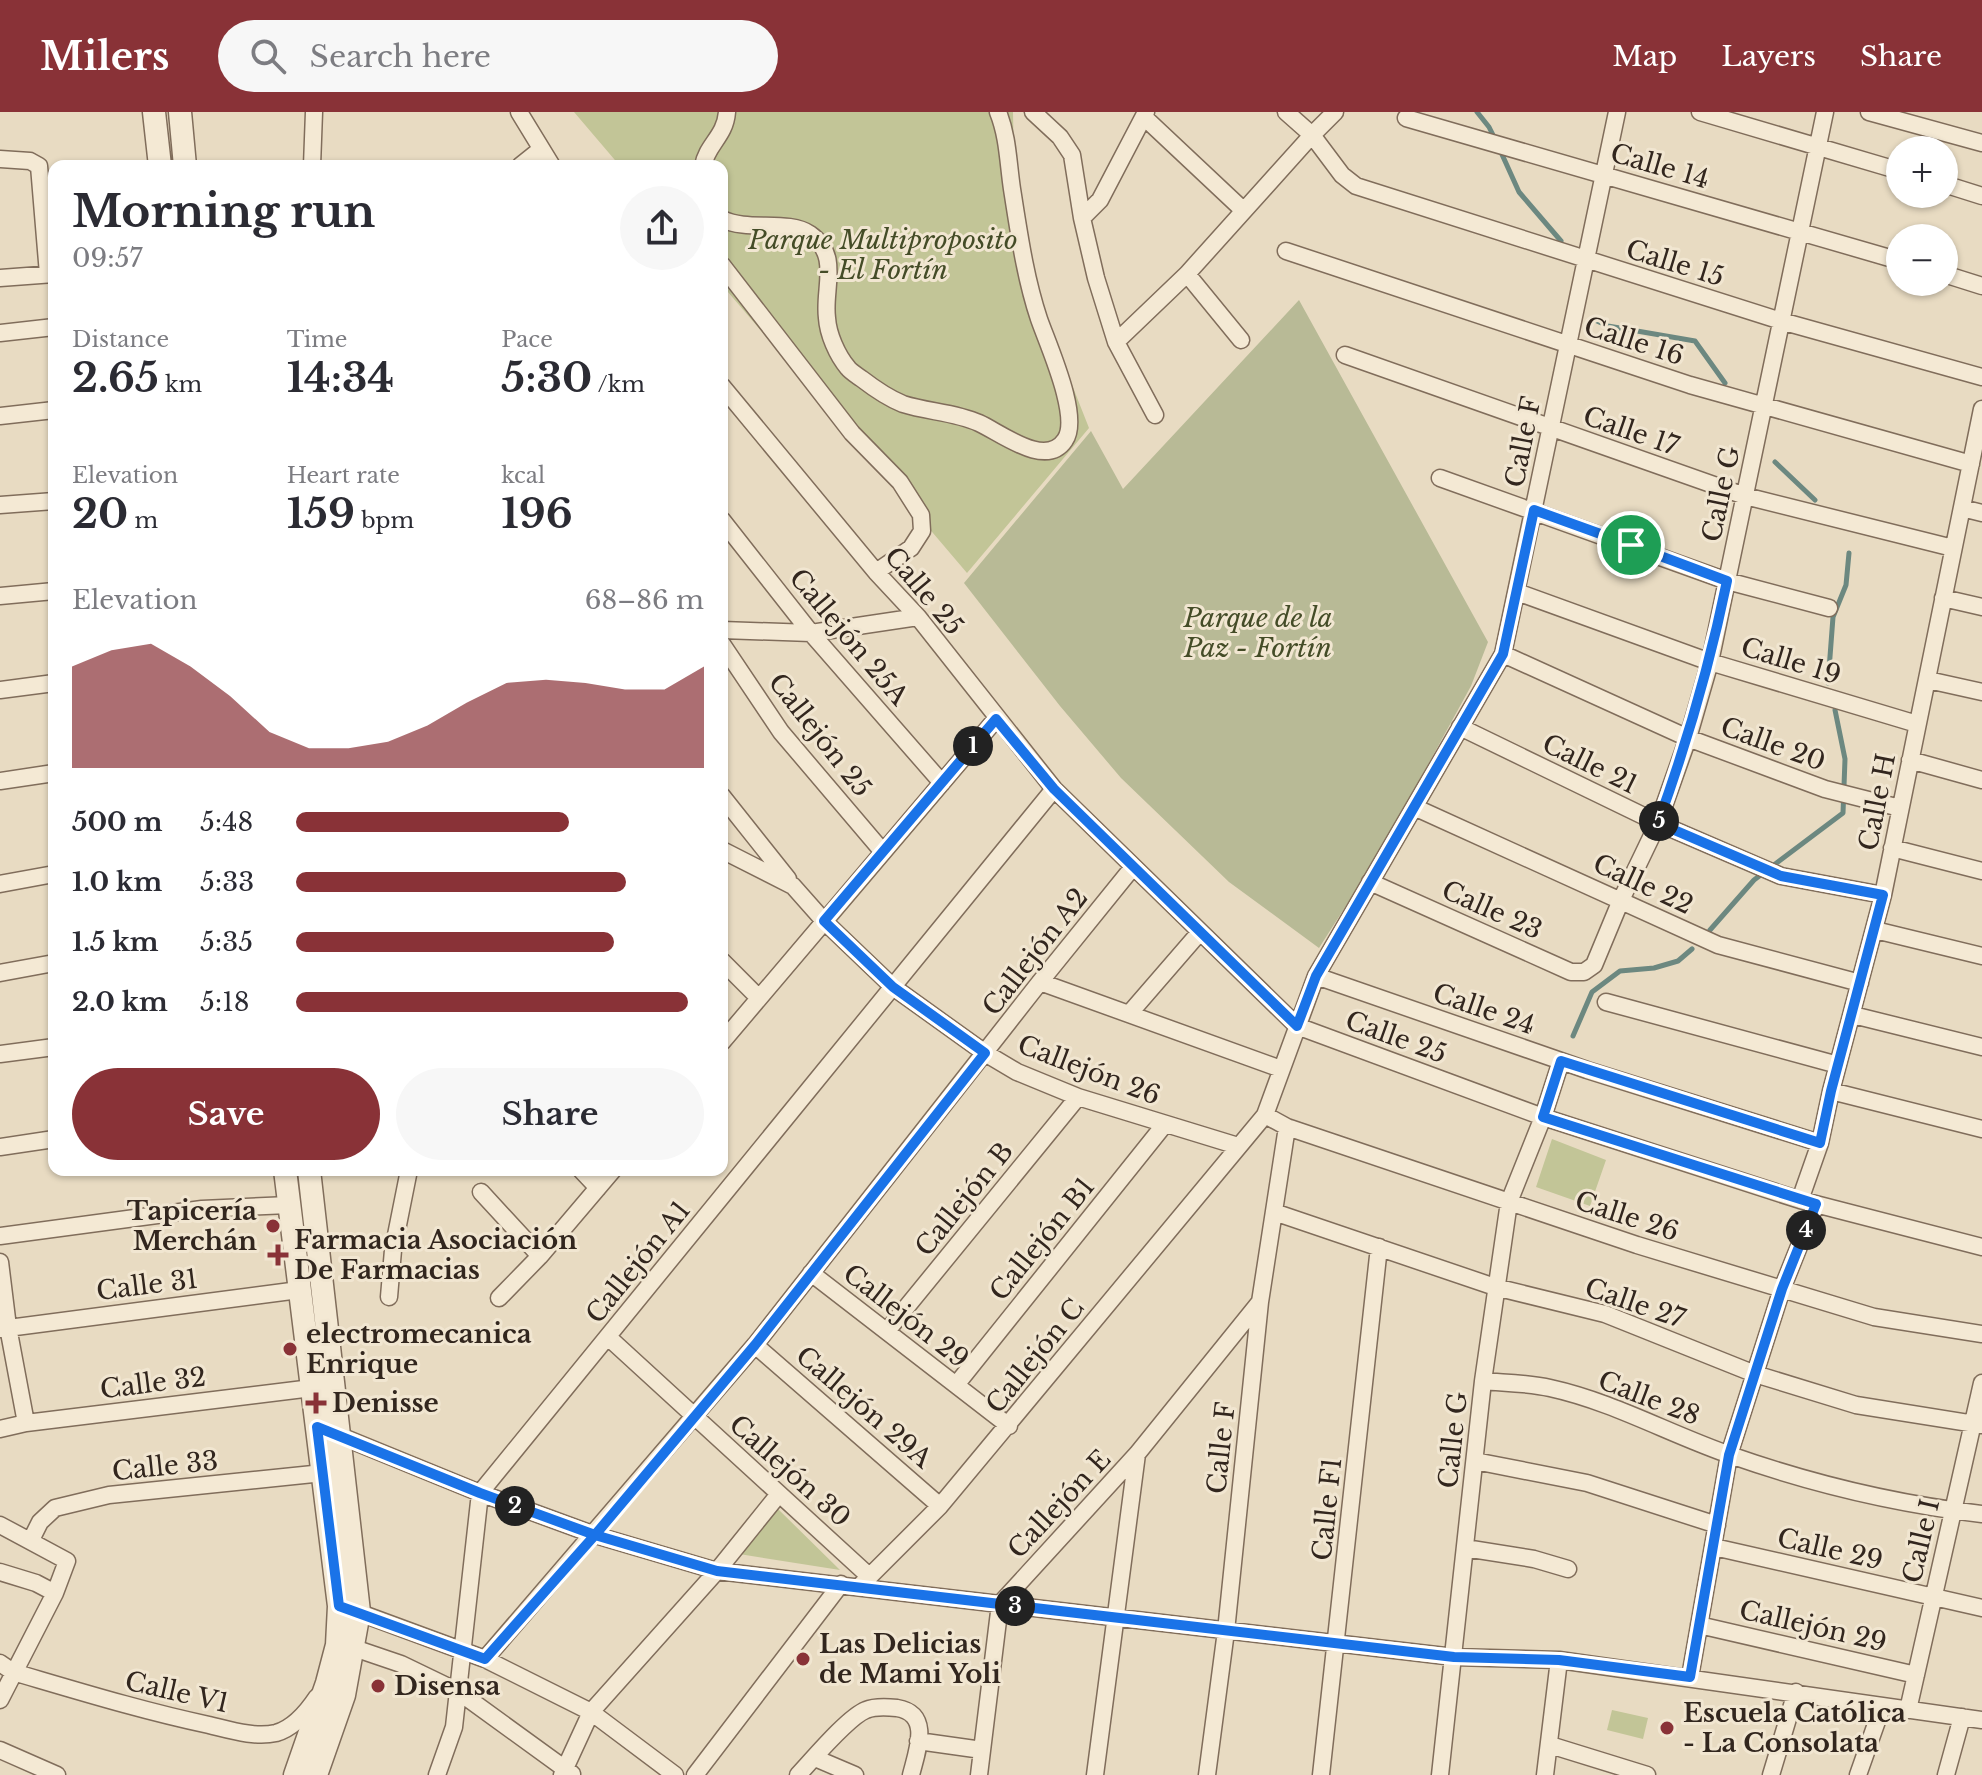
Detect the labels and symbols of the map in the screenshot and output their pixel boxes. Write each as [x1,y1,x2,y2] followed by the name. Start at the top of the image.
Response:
[1607,137,1713,195] street label: Calle 14
[747,224,1018,286] park label: Parque Multiproposito - El Fortín
[1622,233,1728,293] street label: Calle 15
[1580,310,1688,372] street label: Calle 16
[1499,394,1547,490] street label: Calle F
[1579,400,1684,463] street label: Calle 17
[1695,443,1747,545] street label: Calle G
[1597,511,1665,579] pin
[878,540,970,642] street label: Calle 25
[783,562,916,712] street label: Callejón 25A
[1182,602,1333,664] park label: Parque de la Paz - Fortín
[1737,631,1845,691] street label: Calle 19
[762,667,878,803] street label: Callejón 25
[1716,710,1830,778] street label: Calle 20
[953,726,993,766] pin: 1
[1537,727,1643,801] street label: Calle 21
[1852,751,1902,853] street label: Calle H
[1639,801,1679,841] pin: 5
[1588,847,1698,921] street label: Calle 22
[1437,874,1547,946] street label: Calle 23
[975,882,1095,1022] street label: Callejón A2
[1429,977,1539,1041] street label: Calle 24
[1341,1004,1451,1070] street label: Calle 25
[1013,1028,1165,1112] street label: Callejón 26
[908,1136,1020,1262] street label: Callejón B
[983,1171,1101,1307] street label: Callejón B1
[1571,1184,1683,1248] street label: Calle 26
[579,1194,697,1330] street label: Callejón A1
[127,1195,257,1257] place label: Tapicería Merchán
[1786,1210,1826,1250] pin: 4
[264,1217,282,1235] marker: Tapicería Merchán
[294,1224,577,1286] place label: Farmacia Asociación De Farmacias
[269,1246,287,1264] marker: Farmacia Asociación De Farmacias
[837,1257,975,1375] street label: Callejón 29
[94,1263,200,1307] street label: Calle 31
[1581,1271,1690,1335] street label: Calle 27
[979,1292,1091,1420] street label: Callejón C
[306,1318,532,1380] place label: electromecanica Enrique
[789,1339,939,1475] street label: Callejón 29A
[281,1340,299,1358] marker: electromecanica Enrique
[98,1361,208,1405] street label: Calle 32
[1594,1364,1704,1432] street label: Calle 28
[332,1387,439,1419] place label: Denisse
[1432,1390,1474,1490] street label: Calle G
[307,1394,325,1412] marker: Denisse
[1200,1401,1242,1495] street label: Calle F
[723,1408,857,1534] street label: Callejón 30
[1001,1443,1117,1565] street label: Callejón E
[110,1445,220,1487] street label: Calle 33
[1306,1456,1348,1562] street label: Calle F1
[495,1486,535,1526] pin: 2
[1896,1496,1946,1586] street label: Calle I
[1774,1521,1886,1577] street label: Calle 29
[995,1586,1035,1626] pin: 3
[1736,1594,1890,1658] street label: Callejón 29
[819,1628,1001,1690] place label: Las Delicias de Mami Yoli
[794,1650,812,1668] marker: Las Delicias de Mami Yoli
[122,1665,232,1719] street label: Calle V1
[394,1670,501,1702] place label: Disensa
[369,1677,387,1695] marker: Disensa
[1683,1697,1906,1759] place label: Escuela Católica - La Consolata
[1658,1719,1676,1737] marker: Escuela Católica - La Consolata

